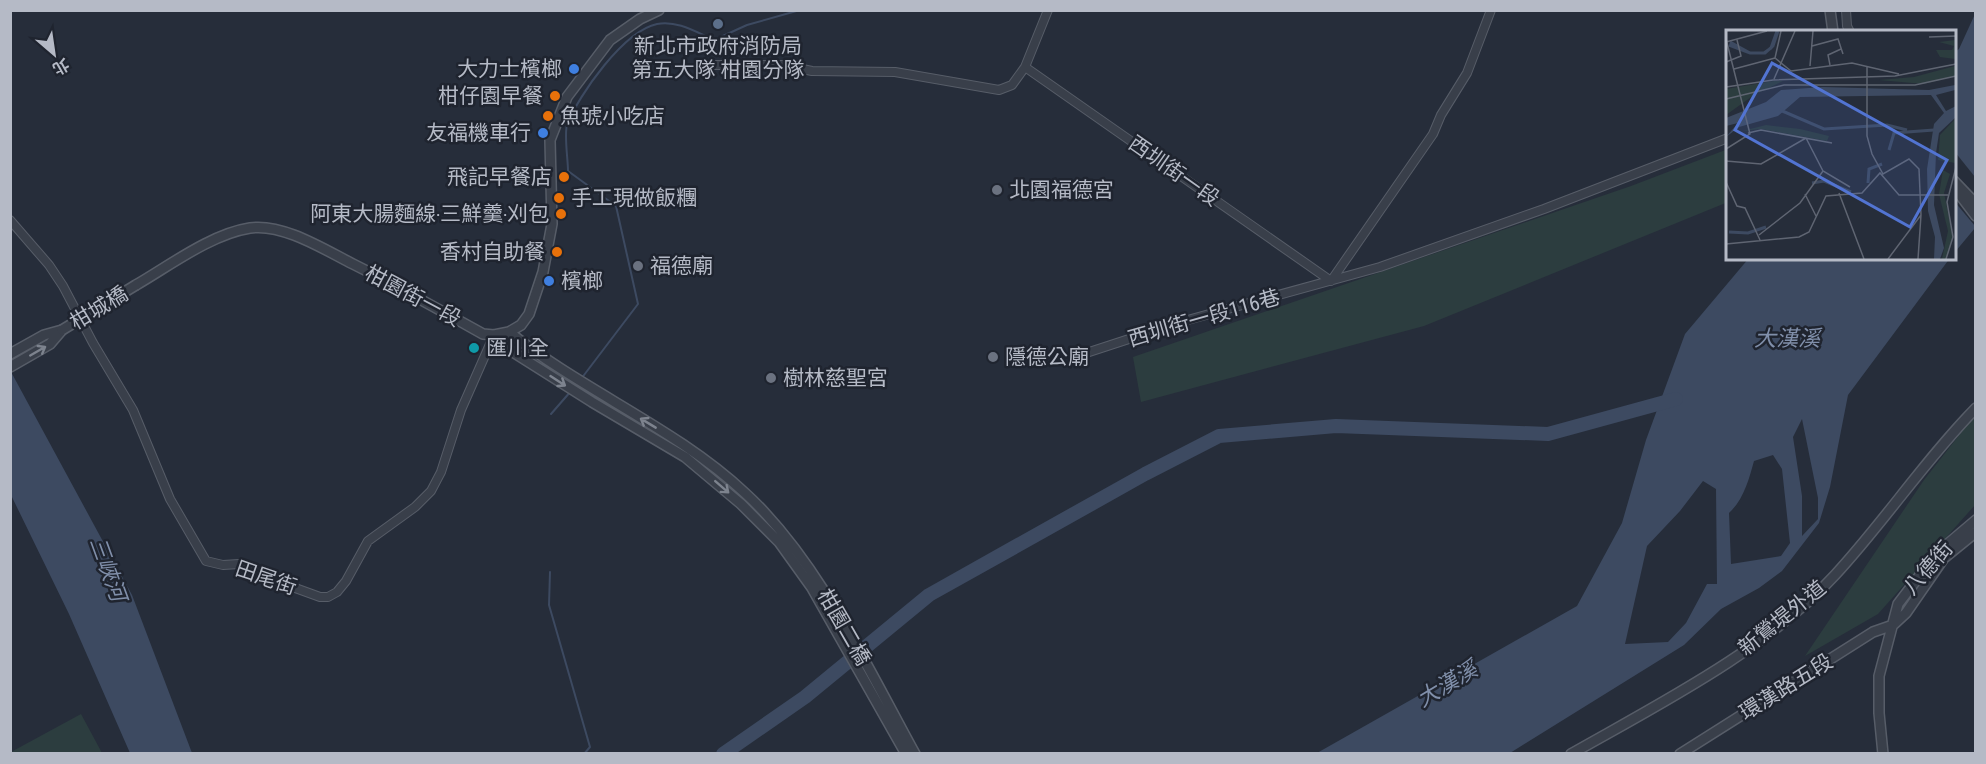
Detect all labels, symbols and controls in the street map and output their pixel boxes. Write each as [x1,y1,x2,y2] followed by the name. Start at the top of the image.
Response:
[711,17,725,31] marker: 新北市政府消防局 第五大隊 柑園分隊
[24,24,84,84] north arrow
[1726,30,1956,260] inset map
[632,34,804,82] place label: 新北市政府消防局 第五大隊 柑園分隊
[49,54,73,79] text: 北
[457,57,562,81] place label: 大力士檳榔
[567,62,581,76] marker: 大力士檳榔
[438,84,543,108] place label: 柑仔園早餐
[548,89,562,103] marker: 柑仔園早餐
[560,104,665,128] place label: 魚琥小吃店
[541,109,555,123] marker: 魚琥小吃店
[426,121,531,145] place label: 友福機車行
[536,126,550,140] marker: 友福機車行
[1124,131,1224,211] street label: 西圳街一段
[447,165,552,189] place label: 飛記早餐店
[557,170,571,184] marker: 飛記早餐店
[1009,178,1114,202] place label: 北園福德宮
[990,183,1004,197] marker: 北園福德宮
[571,186,697,210] place label: 手工現做飯糰
[552,191,566,205] marker: 手工現做飯糰
[310,202,549,226] place label: 阿東大腸麵線‧三鮮羹‧刈包
[554,207,568,221] marker: 阿東大腸麵線‧三鮮羹‧刈包
[440,240,545,264] place label: 香村自助餐
[550,245,564,259] marker: 香村自助餐
[650,254,713,278] place label: 福德廟
[631,259,645,273] marker: 福德廟
[361,261,465,331] street label: 柑園街一段
[561,269,603,293] place label: 檳榔
[542,274,556,288] marker: 檳榔
[66,281,132,335] street label: 柑城橋
[1125,285,1283,351] street label: 西圳街一段116巷
[1754,326,1823,351] water label: 大漢溪
[486,336,549,360] place label: 匯川全
[467,341,481,355] marker: 匯川全
[29,345,46,357] one-way arrow
[1005,345,1089,369] place label: 隱德公廟
[986,350,1000,364] marker: 隱德公廟
[783,366,888,390] place label: 樹林慈聖宮
[764,371,778,385] marker: 樹林慈聖宮
[549,375,566,387] one-way arrow
[640,417,657,429] one-way arrow
[714,480,730,493] one-way arrow
[85,534,132,608] water label: 三峽河
[1898,536,1958,600] street label: 八德街
[232,556,300,600] street label: 田尾街
[1734,576,1830,660] street label: 新鶯堤外道
[813,585,875,669] street label: 柑園二橋
[1735,649,1837,725] street label: 環漢路五段
[1412,655,1484,712] water label: 大漢溪

